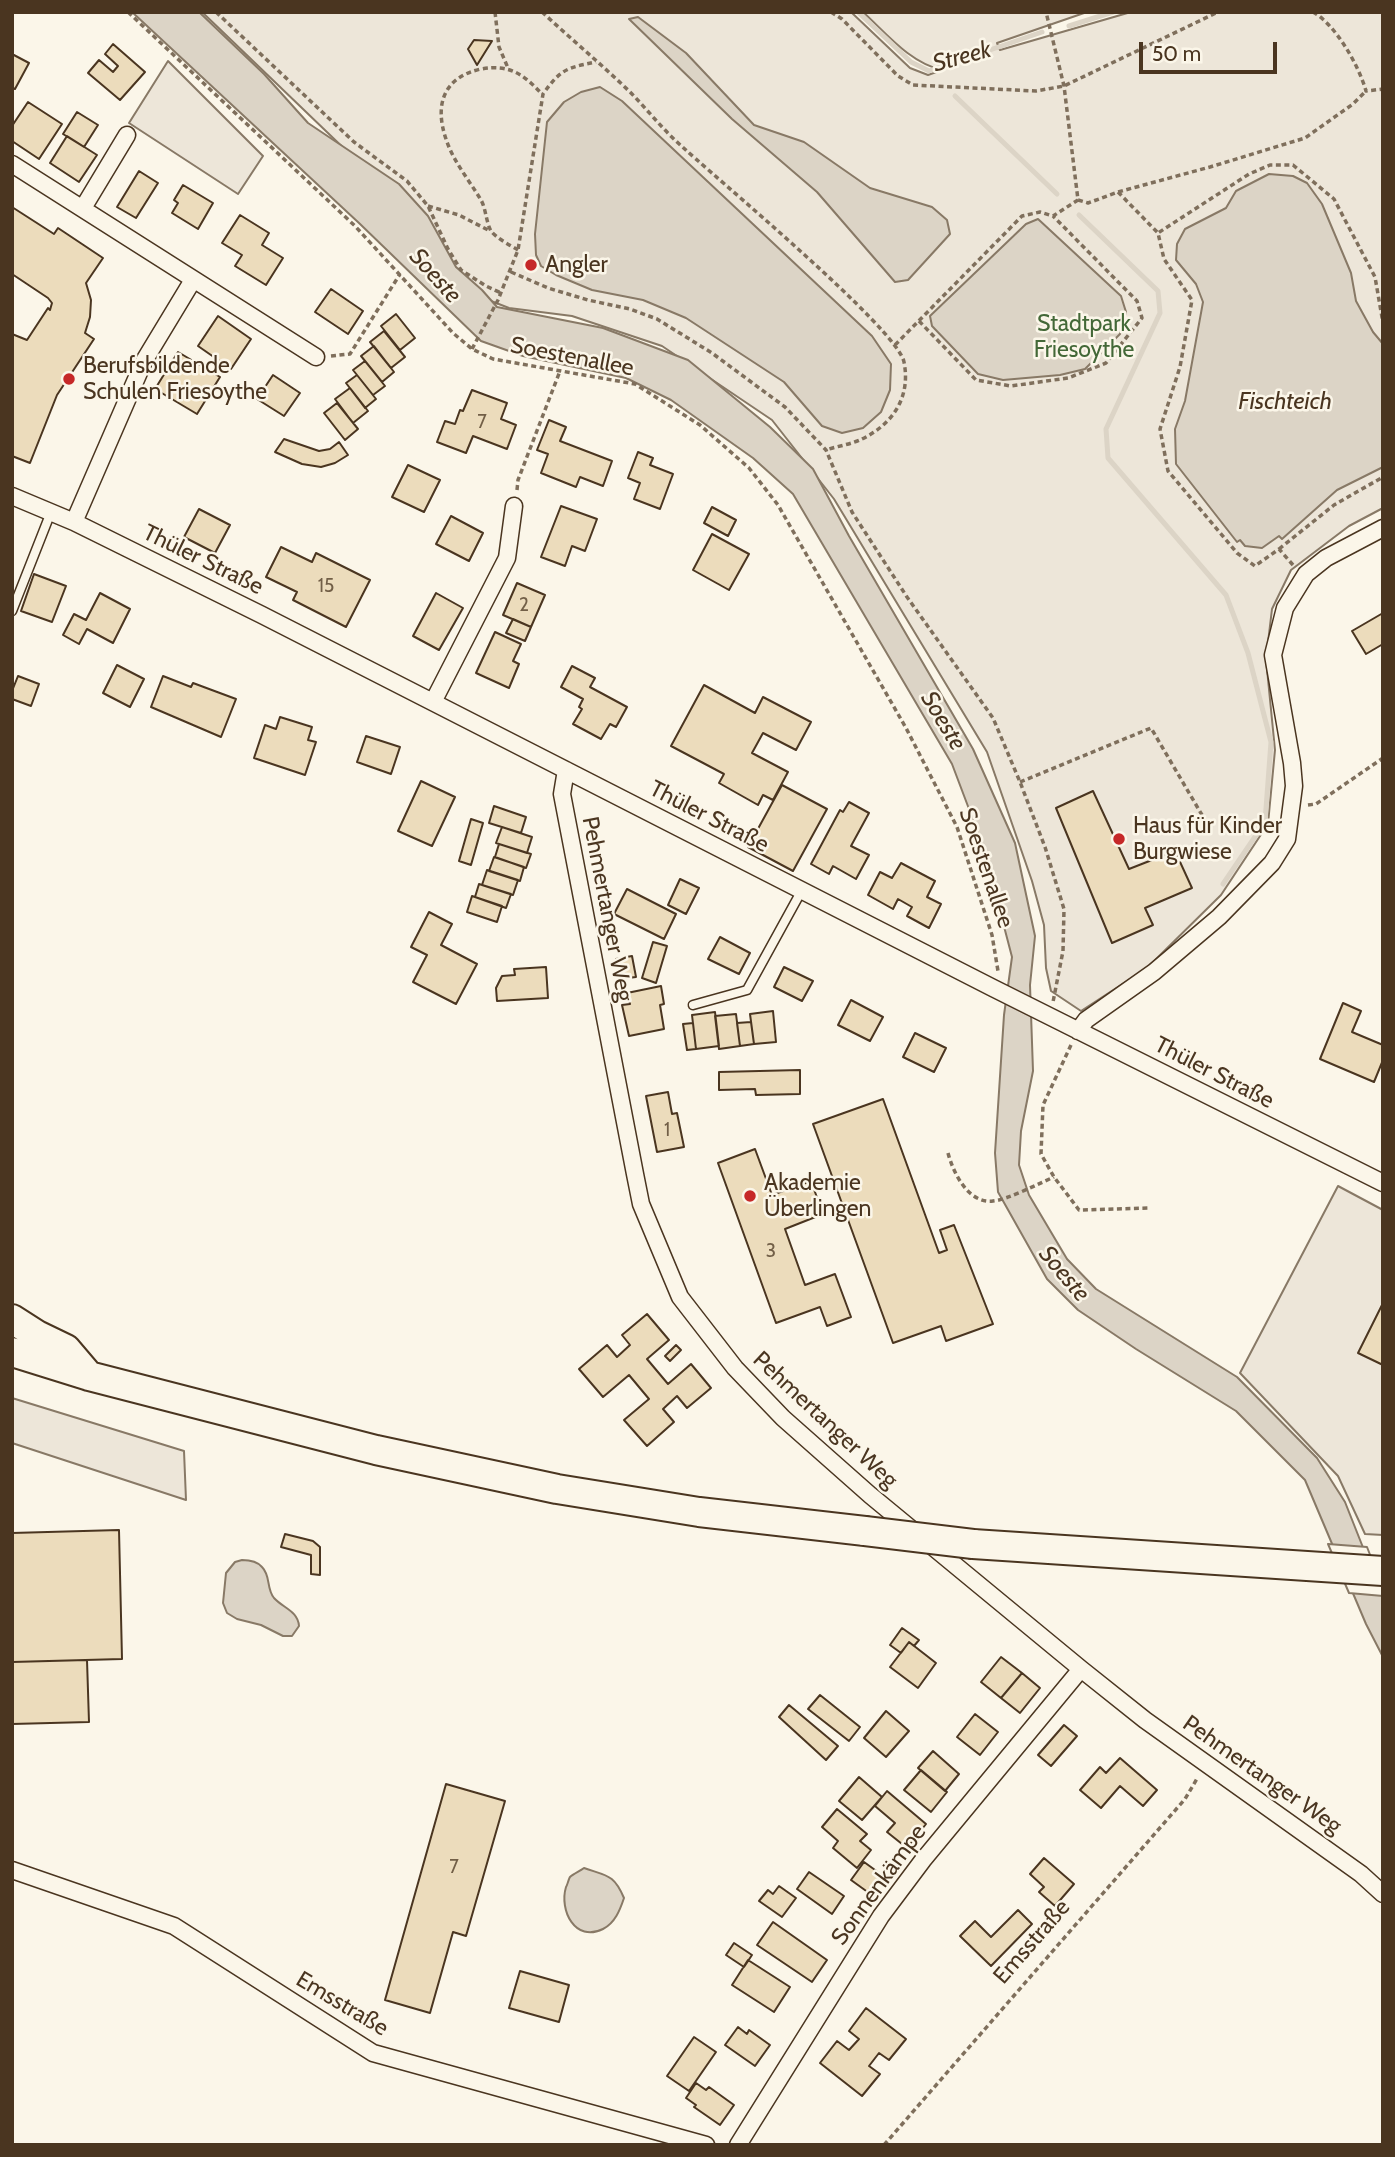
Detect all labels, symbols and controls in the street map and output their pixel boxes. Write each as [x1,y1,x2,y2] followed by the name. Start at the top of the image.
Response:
[1143,28,1281,72] scale bar
[930,35,994,79] water label: Streek
[1152,41,1201,66] text: 50 m
[403,243,467,309] water label: Soeste
[545,251,608,279] place label: Angler
[523,257,539,273] marker: Angler
[1034,310,1134,364] park label: Stadtpark Friesoythe
[508,332,636,382] street label: Soestenallee
[83,352,267,406] place label: Berufsbildende Schulen Friesoythe
[61,371,77,387] marker: Berufsbildende Schulen Friesoythe
[1238,388,1332,416] water label: Fischteich
[477,411,487,433] house number: 7
[138,519,268,601] street label: Thüler Straße
[318,575,334,597] house number: 15
[519,594,529,616] house number: 2
[914,686,972,756] water label: Soeste
[645,775,773,859] street label: Thüler Straße
[953,804,1019,932] street label: Soestenallee
[1133,812,1282,866] place label: Haus für Kinder Burgwiese
[576,814,638,1004] street label: Pehmertanger Weg
[1111,831,1127,847] marker: Haus für Kinder Burgwiese
[1150,1031,1278,1115] street label: Thüler Straße
[664,1119,670,1141] house number: 1
[764,1169,871,1223] place label: Akademie Überlingen
[742,1188,758,1204] marker: Akademie Überlingen
[766,1240,776,1262] house number: 3
[1032,1240,1096,1308] water label: Soeste
[747,1346,903,1494] street label: Pehmertanger Weg
[1177,1710,1347,1840] street label: Pehmertanger Weg
[826,1819,932,1951] street label: Sonnenkämpe
[449,1856,459,1878] house number: 7
[988,1894,1076,1990] street label: Emsstraße
[291,1966,393,2042] street label: Emsstraße

